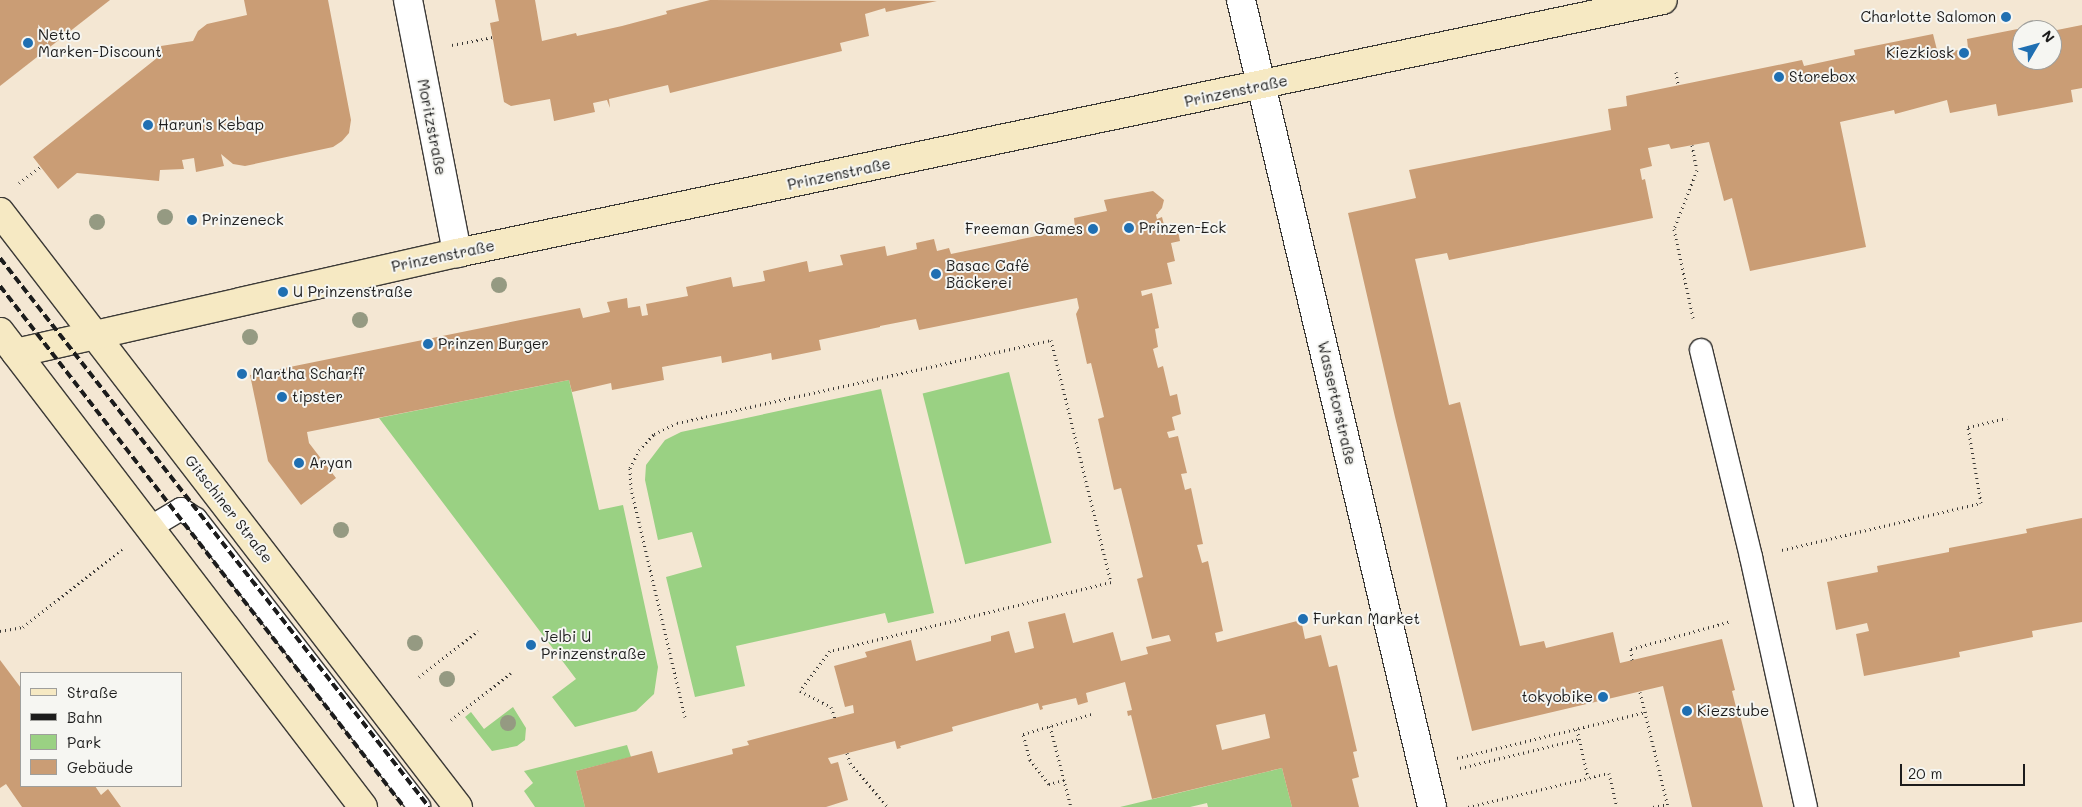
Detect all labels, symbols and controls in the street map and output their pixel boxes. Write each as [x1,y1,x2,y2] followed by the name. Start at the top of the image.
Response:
[1860,8,1996,26] place label: Charlotte Salomon
[2000,11,2012,23] marker: Charlotte Salomon
[2012,20,2062,70] north arrow
[38,25,162,60] place label: Netto Marken-Discount
[2038,26,2059,46] text: N
[22,37,34,49] marker: Netto Marken-Discount
[1886,44,1954,62] place label: Kiezkiosk
[1958,47,1970,59] marker: Kiezkiosk
[1789,68,1856,86] place label: Storebox
[1183,71,1289,111] street label: Prinzenstraße
[1773,71,1785,83] marker: Storebox
[414,77,450,177] street label: Moritzstraße
[158,116,264,134] place label: Harun's Kebap
[142,119,154,131] marker: Harun's Kebap
[786,154,892,194] street label: Prinzenstraße
[202,211,284,229] place label: Prinzeneck
[186,214,198,226] marker: Prinzeneck
[1139,219,1226,237] place label: Prinzen-Eck
[965,220,1083,238] place label: Freeman Games
[1123,222,1135,234] marker: Prinzen-Eck
[1087,223,1099,235] marker: Freeman Games
[390,236,496,276] street label: Prinzenstraße
[946,256,1029,291] place label: Basac Café Bäckerei
[930,268,942,280] marker: Basac Café Bäckerei
[293,283,413,301] place label: U Prinzenstraße
[277,286,289,298] marker: U Prinzenstraße
[438,335,549,353] place label: Prinzen Burger
[422,338,434,350] marker: Prinzen Burger
[1314,339,1360,467] street label: Wassertorstraße
[252,365,364,383] place label: Martha Scharff
[236,368,248,380] marker: Martha Scharff
[292,388,343,406] place label: tipster
[276,391,288,403] marker: tipster
[181,451,277,567] street label: Gitschiner Straße
[309,454,352,472] place label: Aryan
[293,457,305,469] marker: Aryan
[1313,610,1420,628] place label: Furkan Market
[1297,613,1309,625] marker: Furkan Market
[541,627,646,662] place label: Jelbi U Prinzenstraße
[525,639,537,651] marker: Jelbi U Prinzenstraße
[20,672,182,787] legend
[67,682,118,702] text: Straße
[1521,688,1593,706] place label: tokyobike
[1597,691,1609,703] marker: tokyobike
[1697,702,1769,720] place label: Kiezstube
[1681,705,1693,717] marker: Kiezstube
[67,707,102,727] text: Bahn
[67,732,101,752] text: Park
[1902,754,2027,786] scale bar
[67,757,133,777] text: Gebäude
[1908,763,1942,783] text: 20 m

